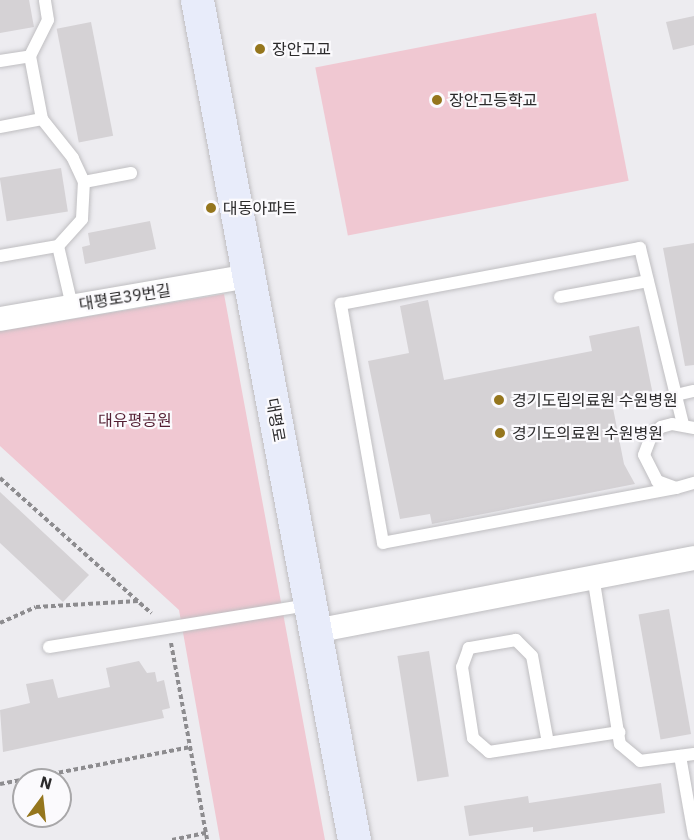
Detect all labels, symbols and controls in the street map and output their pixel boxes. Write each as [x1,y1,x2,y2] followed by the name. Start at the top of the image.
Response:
[272,39,331,59] place label: 장안고교
[253,42,267,56] marker: 장안고교
[449,90,537,110] place label: 장안고등학교
[430,93,444,107] marker: 장안고등학교
[223,198,297,218] place label: 대동아파트
[204,201,218,215] marker: 대동아파트
[78,280,172,314] street label: 대평로39번길
[512,390,678,410] place label: 경기도립의료원 수원병원
[490,391,508,409] marker: 경기도립의료원 수원병원
[263,397,289,443] street label: 대평로
[98,410,172,430] park label: 대유평공원
[512,423,663,443] place label: 경기도의료원 수원병원
[493,426,507,440] marker: 경기도의료원 수원병원
[12,768,72,828] north arrow
[38,771,54,794] text: N

